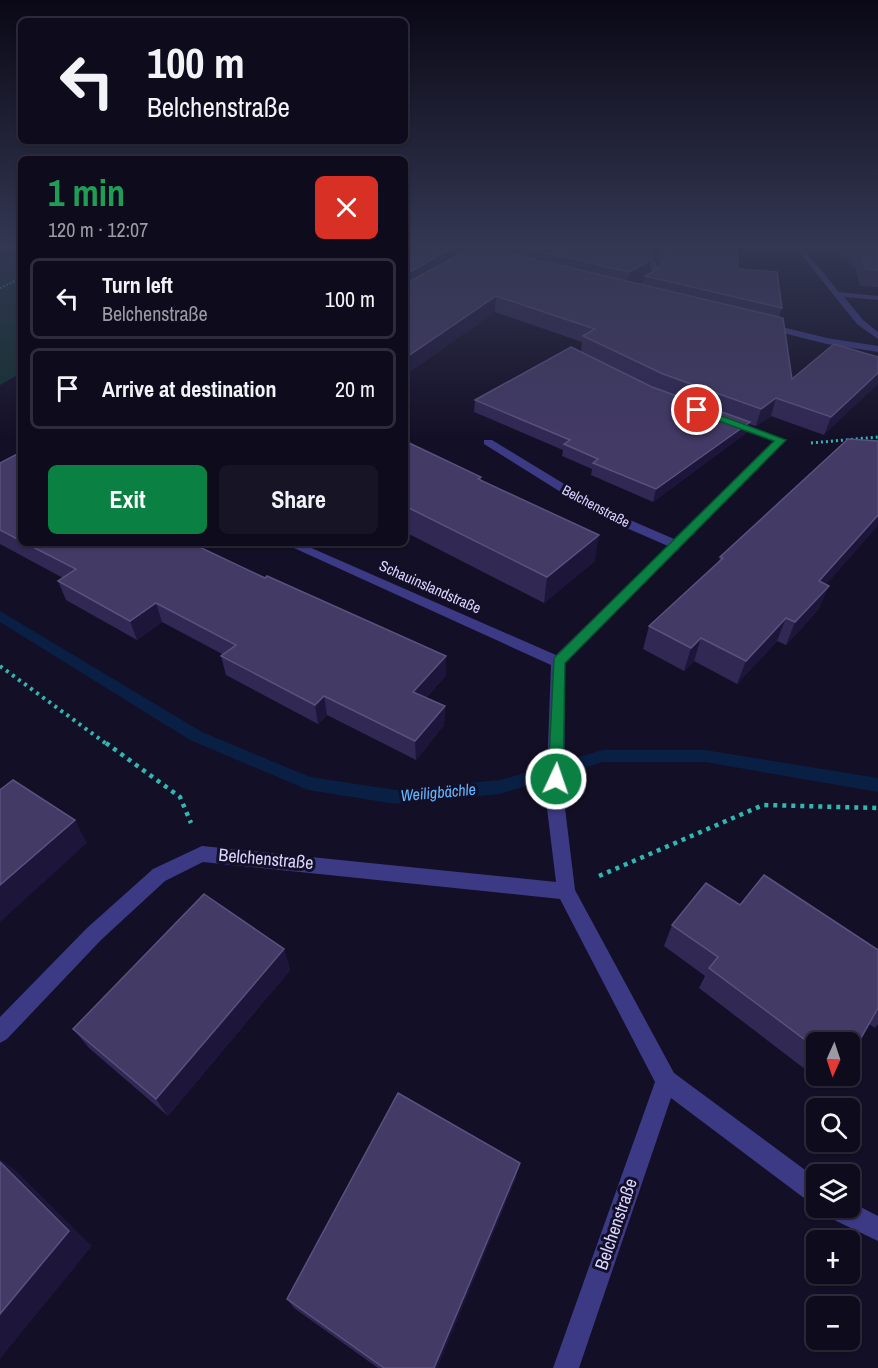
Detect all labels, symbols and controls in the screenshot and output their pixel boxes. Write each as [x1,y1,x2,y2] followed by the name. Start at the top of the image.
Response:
[147,35,245,91] text: 100 m
[48,42,126,120] icon: left
[147,89,290,125] text: Belchenstraße
[48,169,125,217] text: 1 min
[315,176,378,239] button: close
[48,216,148,243] text: 120 m · 12:07
[102,270,173,300] text: Turn left
[51,282,84,315] icon: left
[325,284,375,314] text: 100 m
[102,300,208,327] text: Belchenstraße
[51,372,84,405] icon: arrive
[102,374,276,404] text: Arrive at destination
[335,374,375,404] text: 20 m
[671,384,722,435] pin
[680,393,713,426] icon: arrive
[48,465,207,534] button: Exit
[219,465,378,534] button: Share
[559,481,633,531] street label: Belchenstraße
[376,555,485,618] street label: Schauinslandstraße
[524,747,588,811] position arrow
[399,778,477,806] water label: Weiligbächle
[218,842,315,875] street label: Belchenstraße
[806,1032,860,1086] north arrow
[806,1032,860,1350] map controls
[806,1098,860,1152] button: search
[806,1164,860,1218] button: layers
[588,1175,643,1273] street label: Belchenstraße
[806,1230,860,1284] button: +
[806,1296,860,1350] button: −

